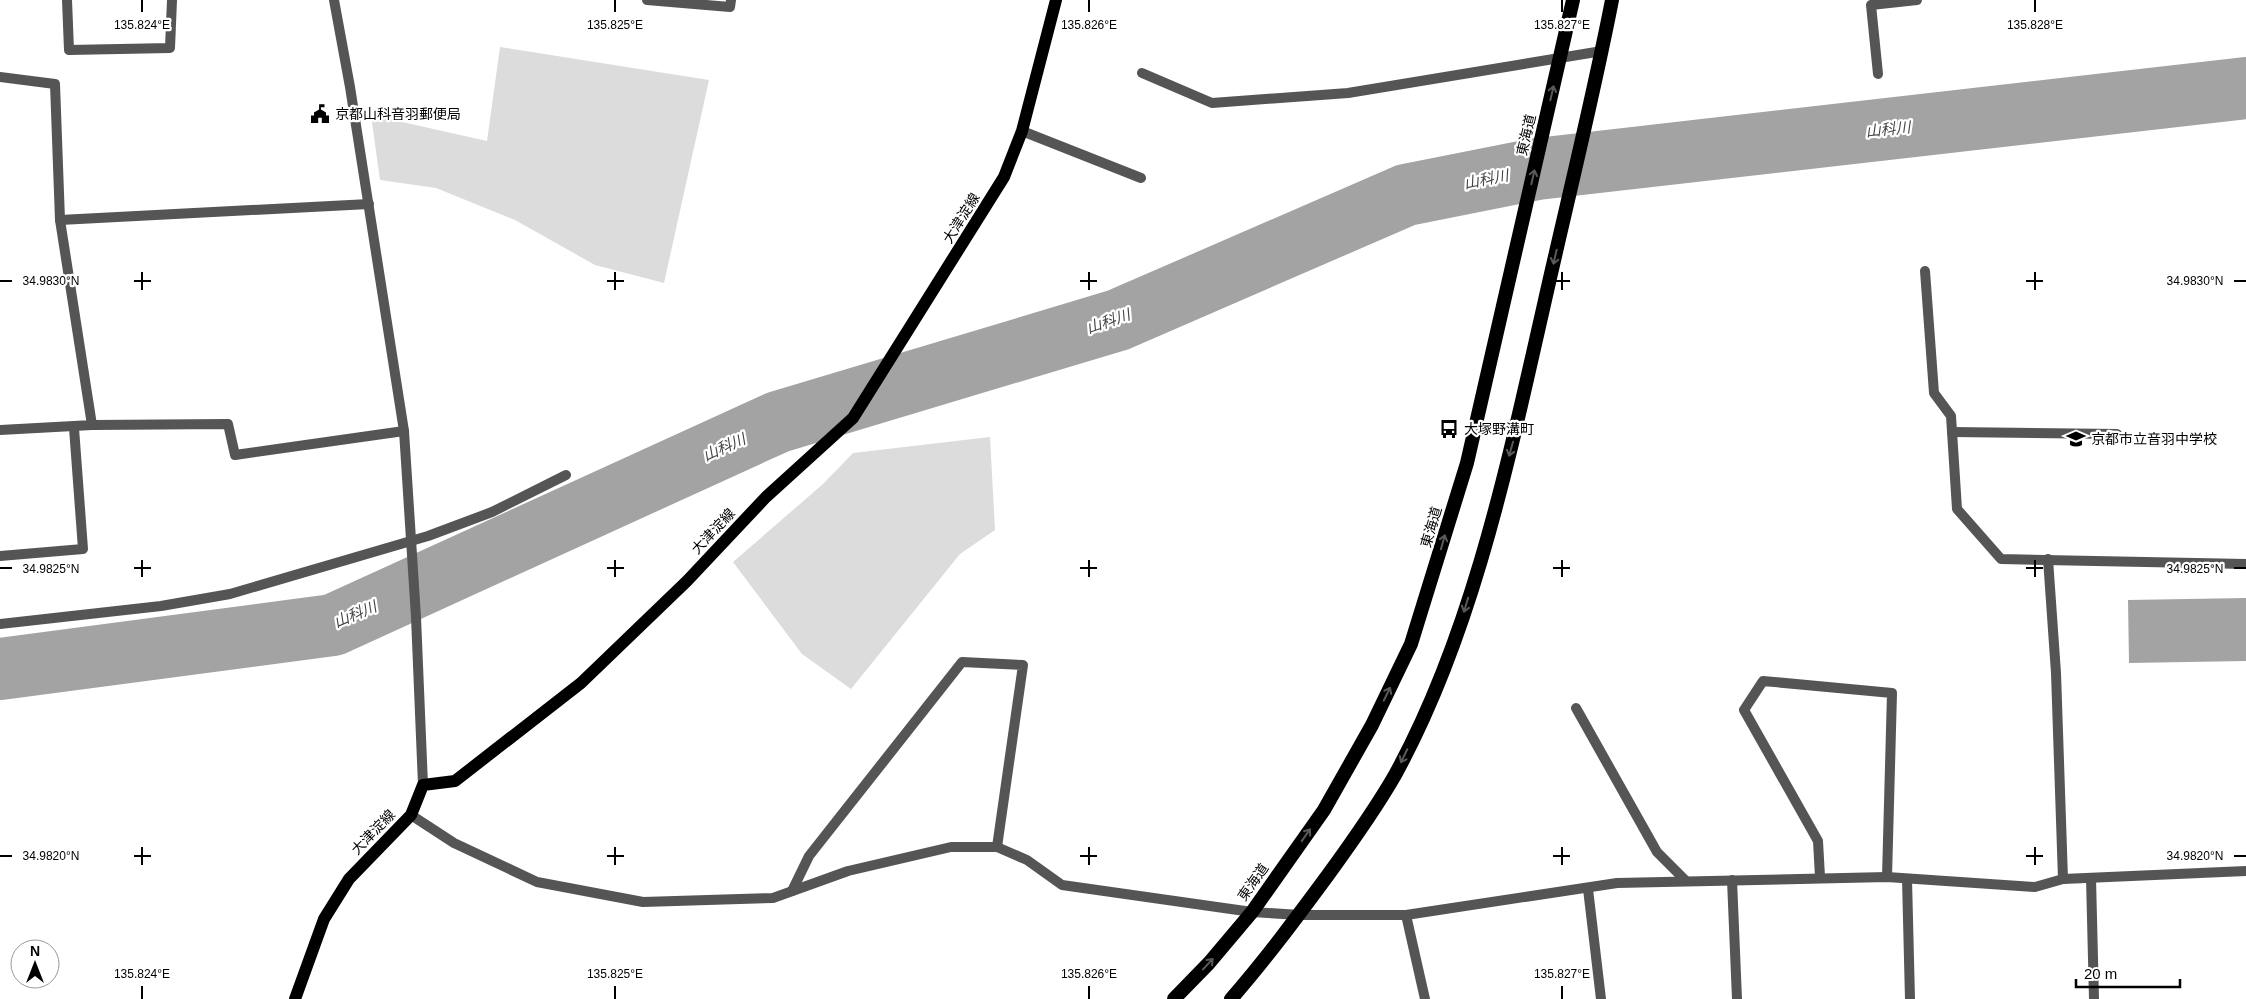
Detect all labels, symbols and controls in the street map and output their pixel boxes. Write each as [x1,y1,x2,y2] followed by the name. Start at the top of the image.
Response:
[114,18,170,32] text: 135.824°E
[587,18,643,32] text: 135.825°E
[1061,18,1117,32] text: 135.826°E
[1534,18,1590,32] text: 135.827°E
[2007,18,2063,32] text: 135.828°E
[1548,86,1558,102] one-way arrow
[309,103,331,125] public building icon: 京都山科音羽郵便局
[335,106,461,122] place label: 京都山科音羽郵便局
[1513,113,1539,157] street label: 東海道
[1865,118,1913,140] water label: 山科川
[1462,166,1512,192] water label: 山科川
[1529,169,1538,185] one-way arrow
[939,190,983,246] street label: 大津淀線
[1550,248,1559,264] one-way arrow
[23,274,79,288] text: 34.9830°N
[2167,274,2223,288] text: 34.9830°N
[1084,305,1134,336] water label: 山科川
[1438,418,1460,440] bus stop icon: 大塚野溝町
[1464,421,1534,437] place label: 大塚野溝町
[2065,428,2087,450] school or university icon: 京都市立音羽中学校
[700,429,750,464] water label: 山科川
[2091,431,2217,447] place label: 京都市立音羽中学校
[1505,441,1515,457] one-way arrow
[688,505,738,557] street label: 大津淀線
[1418,505,1444,549] street label: 東海道
[1439,535,1449,551] one-way arrow
[23,562,79,576] text: 34.9825°N
[2167,562,2223,576] text: 34.9825°N
[331,597,381,631] water label: 山科川
[1460,597,1470,613] one-way arrow
[1383,687,1392,702] one-way arrow
[1399,748,1408,763] one-way arrow
[348,806,398,858] street label: 大津淀線
[1301,828,1311,842] one-way arrow
[23,849,79,863] text: 34.9820°N
[2167,849,2223,863] text: 34.9820°N
[1234,860,1272,904] street label: 東海道
[10,939,60,989] north arrow
[30,943,40,959] text: N
[2076,956,2180,988] scale bar
[1202,958,1214,971] one-way arrow
[2084,965,2117,982] text: 20 m
[114,967,170,981] text: 135.824°E
[587,967,643,981] text: 135.825°E
[1061,967,1117,981] text: 135.826°E
[1534,967,1590,981] text: 135.827°E

